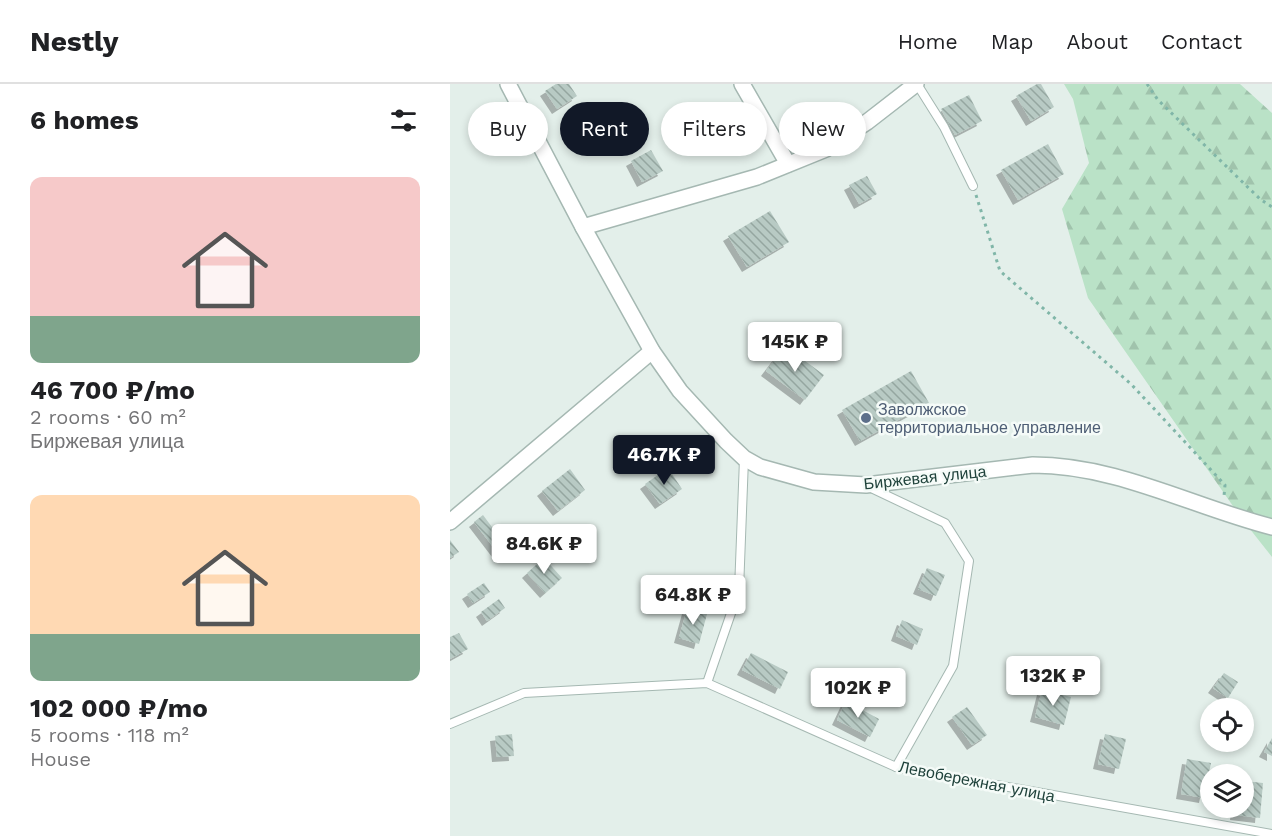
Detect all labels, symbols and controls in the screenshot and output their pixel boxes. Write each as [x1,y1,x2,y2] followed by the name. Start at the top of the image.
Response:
[30,25,119,58] text: Nestly
[898,29,958,54] text: Home
[991,29,1034,54] text: Map
[1067,29,1128,54] text: About
[1161,29,1242,54] text: Contact
[468,102,548,156] chip: Buy
[560,102,649,156] chip: Rent
[661,102,767,156] chip: Filters
[779,102,866,156] chip: New
[387,104,420,137] icon: filters
[30,105,139,135] text: 6 homes
[171,216,279,324] icon: home
[746,322,844,373] pin: 145K ₽
[762,329,828,353] text: 145K ₽
[30,375,195,405] text: 46 700 ₽/mo
[878,400,1101,437] place label: Заволжское территориальное управление
[30,405,186,429] text: 2 rooms · 60 m²
[859,411,873,425] marker: Заволжское территориальное управление
[30,429,184,453] text: Биржевая улица
[609,435,719,486] pin: 46.7K ₽
[627,442,701,466] text: 46.7K ₽
[863,462,987,493] street label: Биржевая улица
[489,524,599,575] pin: 84.6K ₽
[506,531,582,555] text: 84.6K ₽
[171,534,279,642] icon: home
[638,575,748,626] pin: 64.8K ₽
[655,582,731,606] text: 64.8K ₽
[1004,656,1102,707] pin: 132K ₽
[1020,663,1086,687] text: 132K ₽
[809,668,907,719] pin: 102K ₽
[825,675,891,699] text: 102K ₽
[30,693,208,723] text: 102 000 ₽/mo
[1200,698,1254,818] map controls
[1200,698,1254,752] button: locate
[30,723,189,747] text: 5 rooms · 118 m²
[30,747,91,771] text: House
[897,757,1057,806] street label: Левобережная улица
[1200,764,1254,818] button: layers

